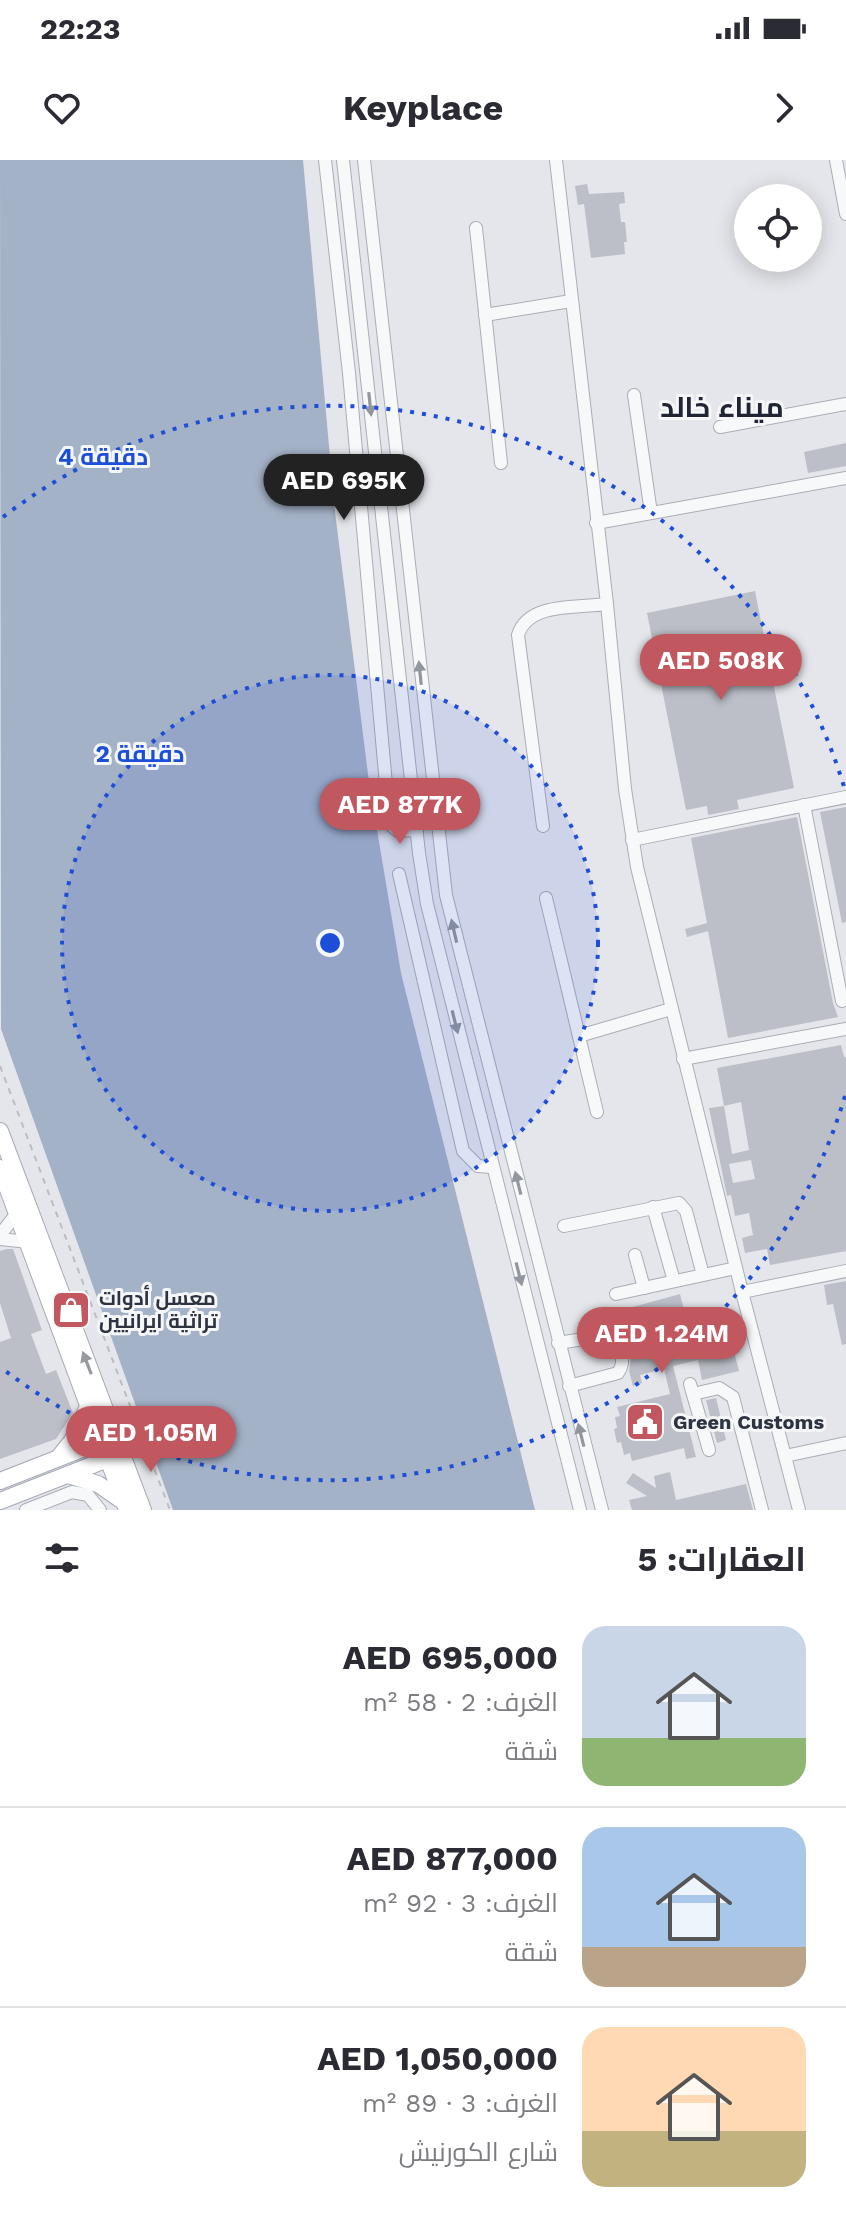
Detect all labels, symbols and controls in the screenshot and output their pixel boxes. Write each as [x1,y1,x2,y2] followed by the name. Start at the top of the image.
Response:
[40,11,121,46] text: 22:23
[40,86,84,130] icon: heart
[762,86,806,130] icon: forward
[343,87,503,129] text: Keyplace
[734,184,822,272] map controls
[734,184,822,272] button: locate
[660,391,784,424] district label: ميناء خالد
[363,392,376,417] one-way arrow
[58,443,148,471] text: 4 دقيقة
[261,454,427,522] pin: AED 695K
[281,465,407,495] text: AED 695K
[638,634,804,702] pin: AED 508K
[658,645,784,675] text: AED 508K
[413,660,426,685] one-way arrow
[95,740,185,768] text: 2 دقيقة
[317,778,483,846] pin: AED 877K
[337,789,463,819] text: AED 877K
[447,918,460,943] one-way arrow
[316,929,344,957] centre of rings
[450,1009,462,1034] one-way arrow
[511,1170,523,1195] one-way arrow
[514,1261,526,1286] one-way arrow
[99,1284,218,1333] place label: معسل أدوات تراثية ايرانيين
[50,1289,92,1331] shop icon: معسل أدوات تراثية ايرانيين
[570,1307,754,1375] pin: AED 1.24M
[595,1318,729,1348] text: AED 1.24M
[80,1351,93,1375] one-way arrow
[624,1401,666,1443] public building icon: Green Customs
[59,1406,243,1474] pin: AED 1.05M
[673,1410,824,1434] place label: Green Customs
[84,1417,218,1447] text: AED 1.05M
[575,1422,587,1447] one-way arrow
[40,1536,84,1580] icon: filters
[637,1539,806,1579] text: العقارات: 5
[343,1637,558,1677] text: AED 695,000
[646,1658,742,1754] icon: home
[363,1687,558,1717] text: الغرف: 2 · 58 m²
[505,1736,558,1766] text: شقة
[347,1838,558,1878] text: AED 877,000
[646,1859,742,1955] icon: home
[363,1888,558,1918] text: الغرف: 3 · 92 m²
[505,1937,558,1967] text: شقة
[317,2038,558,2078] text: AED 1,050,000
[646,2059,742,2155] icon: home
[362,2088,558,2118] text: الغرف: 3 · 89 m²
[399,2137,558,2167] text: شارع الكورنيش

